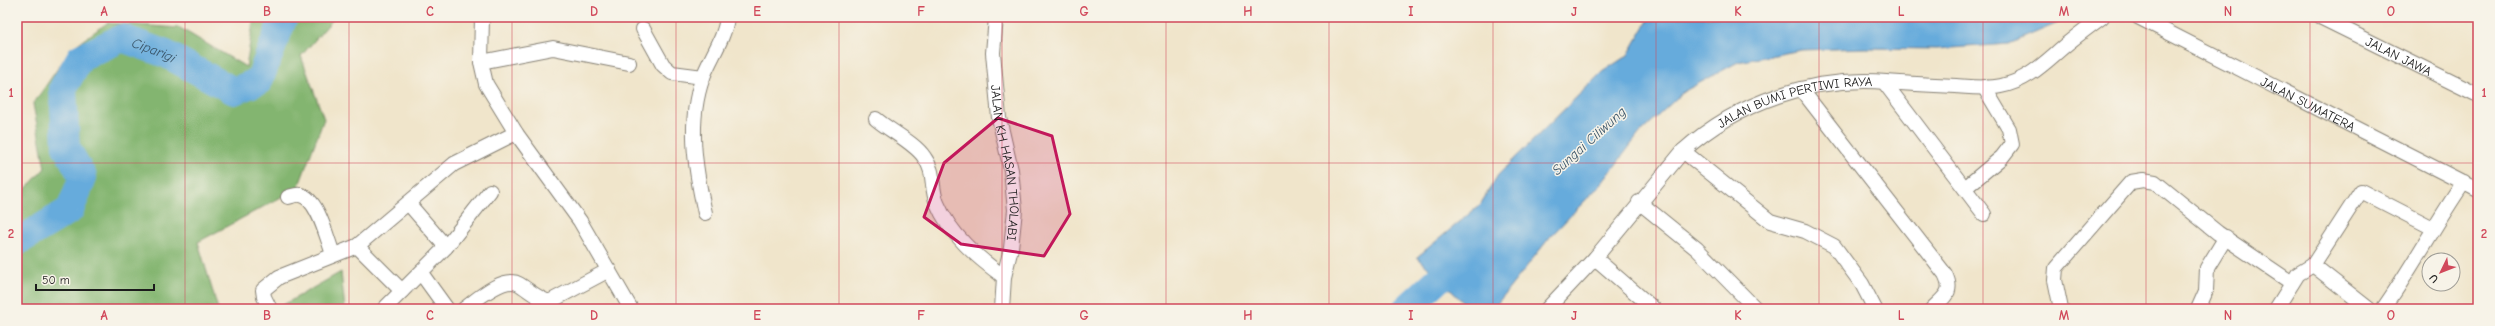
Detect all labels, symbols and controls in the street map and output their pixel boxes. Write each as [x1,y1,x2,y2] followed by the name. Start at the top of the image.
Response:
[100,4,108,19] text: A
[263,4,271,19] text: B
[426,4,434,19] text: C
[590,4,598,19] text: D
[753,4,761,19] text: E
[917,4,925,19] text: F
[1079,4,1089,19] text: G
[1243,4,1253,19] text: H
[1408,4,1414,19] text: I
[1571,4,1577,19] text: J
[1734,4,1742,19] text: K
[1898,4,1905,19] text: L
[2059,4,2070,19] text: M
[2224,4,2232,19] text: N
[2387,4,2395,19] text: O
[2363,33,2435,79] street label: JALAN JAWA
[130,34,180,67] water label: Ciparigi
[2258,73,2358,134] street label: JALAN SUMATERA
[1714,74,1873,131] street label: JALAN BUMI PERTIWI RAYA
[988,84,1023,242] street label: JALAN KH HASAN THOLABI
[8,85,14,100] text: 1
[2481,85,2487,100] text: 1
[1548,103,1630,179] water label: Sungai Ciliwung
[8,226,14,241] text: 2
[2481,226,2487,241] text: 2
[2421,252,2461,292] north arrow
[36,266,154,292] scale bar
[2427,271,2441,286] text: U
[42,273,70,287] text: 50 m
[100,308,108,323] text: A
[263,308,271,323] text: B
[426,308,434,323] text: C
[590,308,598,323] text: D
[753,308,761,323] text: E
[917,308,925,323] text: F
[1079,308,1089,323] text: G
[1243,308,1253,323] text: H
[1408,308,1414,323] text: I
[1571,308,1577,323] text: J
[1734,308,1742,323] text: K
[1898,308,1905,323] text: L
[2059,308,2070,323] text: M
[2224,308,2232,323] text: N
[2387,308,2395,323] text: O

